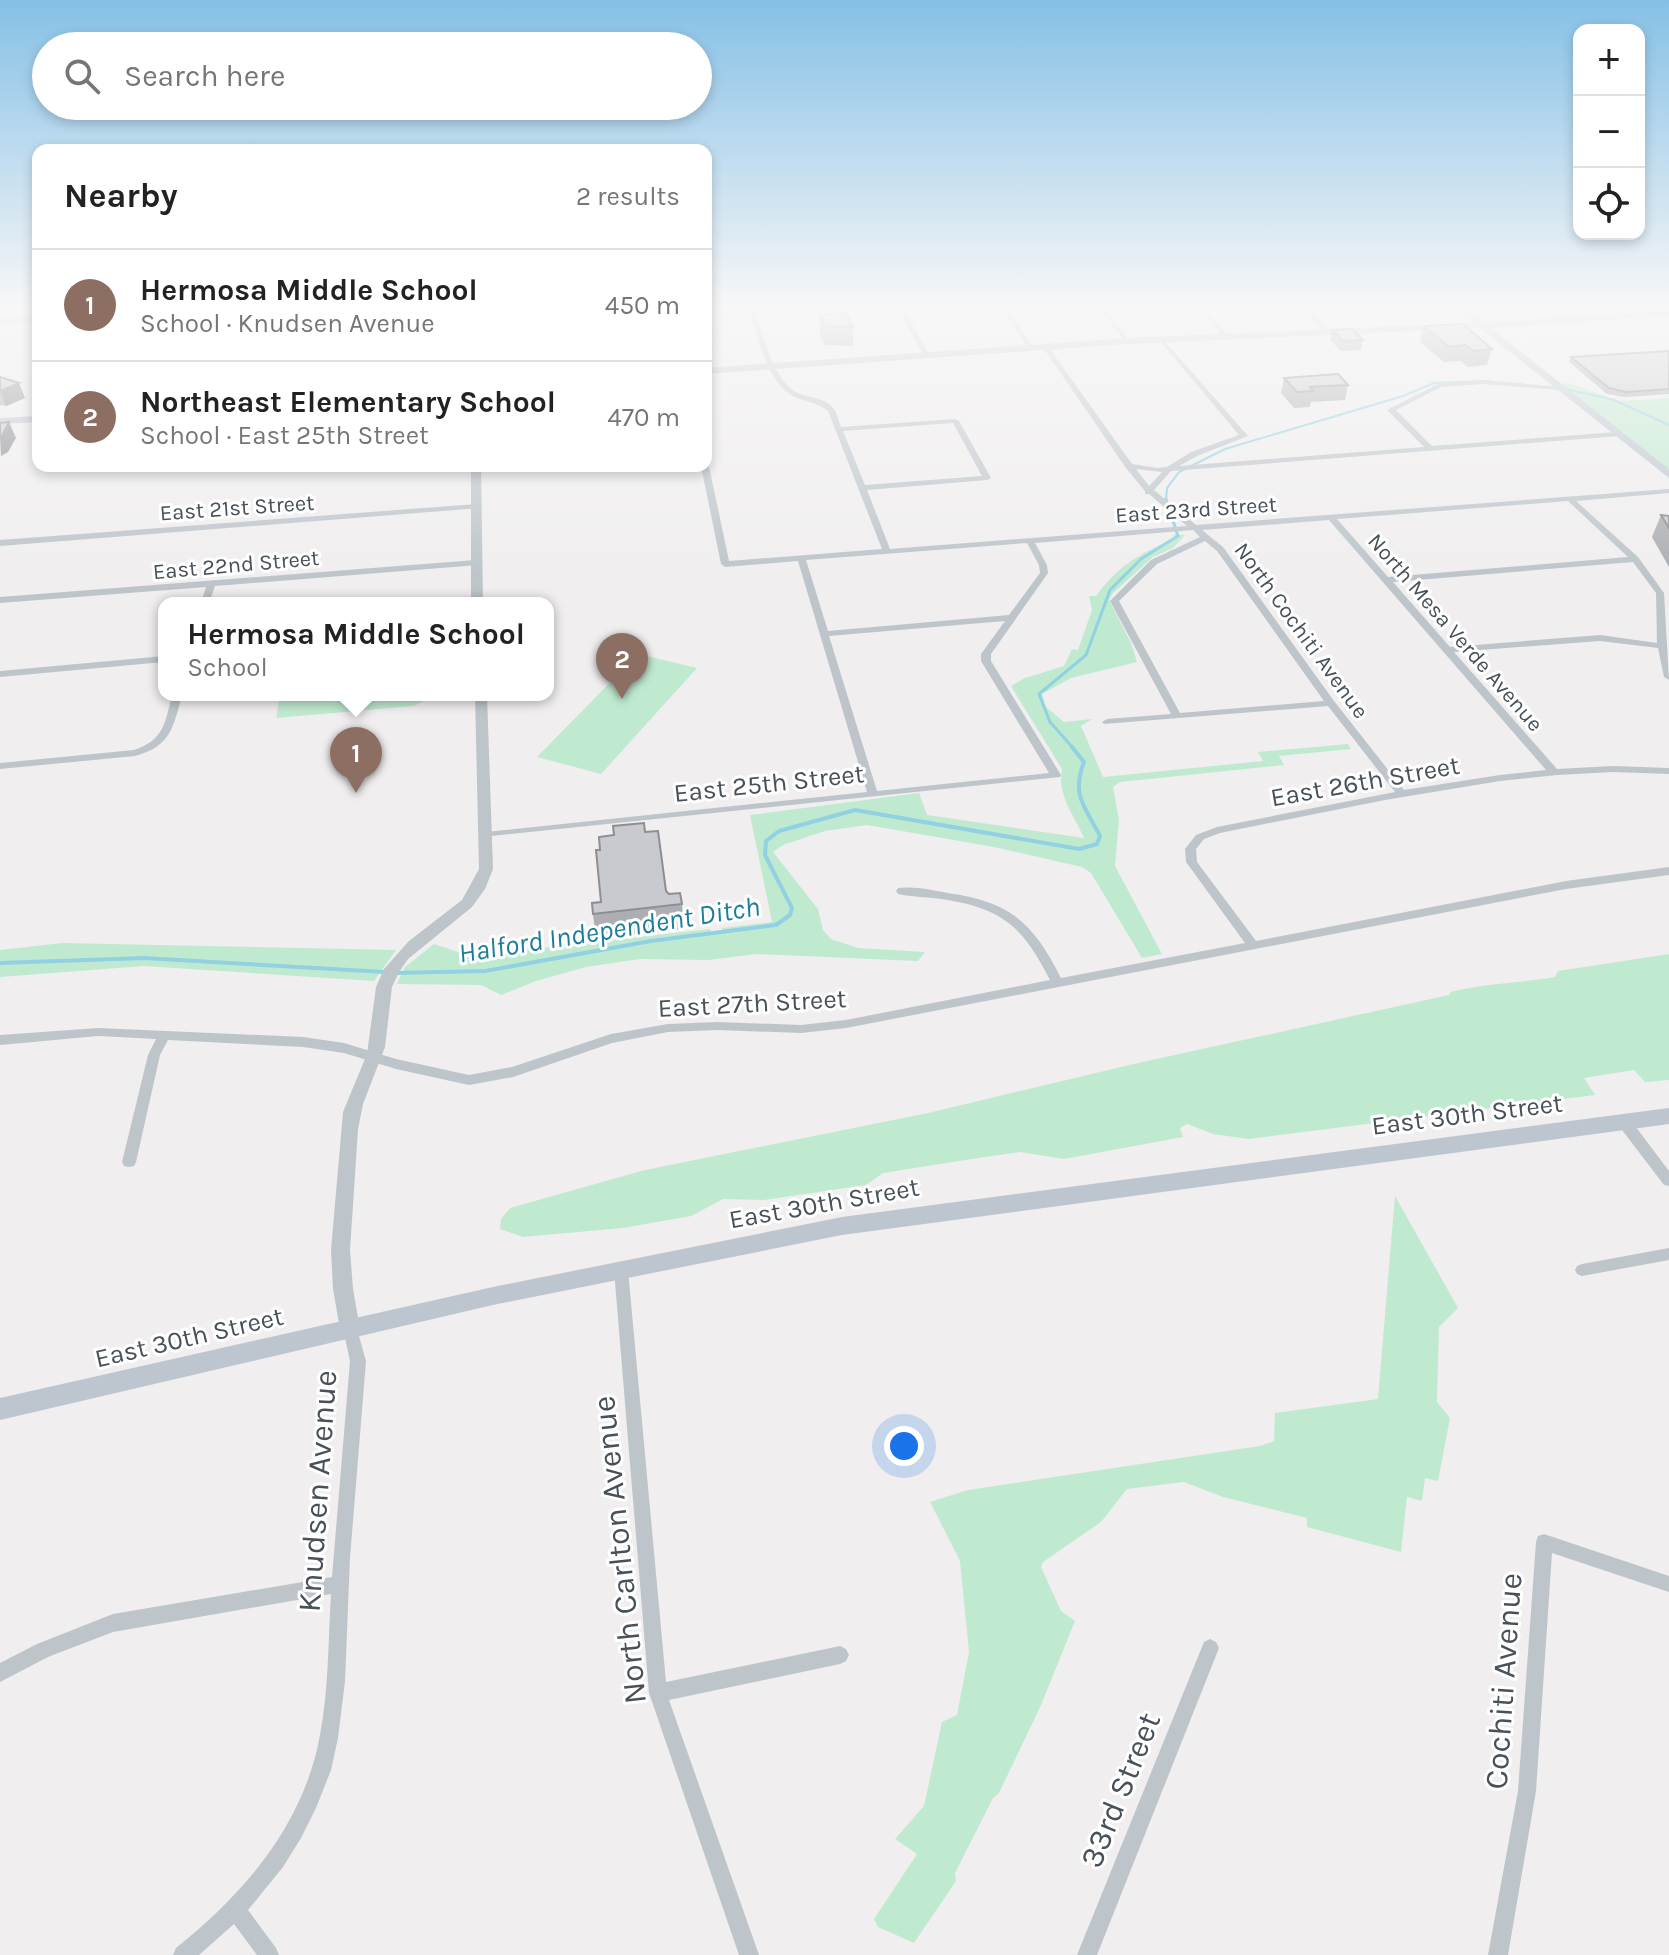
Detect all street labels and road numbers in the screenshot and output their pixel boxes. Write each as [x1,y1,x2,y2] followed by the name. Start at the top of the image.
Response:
[159,490,315,526] street label: East 21st Street
[1114,491,1278,529] street label: East 23rd Street
[1362,528,1548,737] street label: North Mesa Verde Avenue
[1229,538,1374,724] street label: North Cochiti Avenue
[152,545,320,585] street label: East 22nd Street
[1268,750,1462,813] street label: East 26th Street
[672,758,866,809] street label: East 25th Street
[657,983,847,1024] street label: East 27th Street
[1370,1087,1565,1142] street label: East 30th Street
[727,1171,922,1235] street label: East 30th Street
[92,1301,287,1374] street label: East 30th Street
[291,1369,344,1613] street label: Knudsen Avenue
[585,1394,654,1706] street label: North Carlton Avenue
[1477,1572,1530,1791] street label: Cochiti Avenue
[1073,1707,1168,1873] street label: 33rd Street

